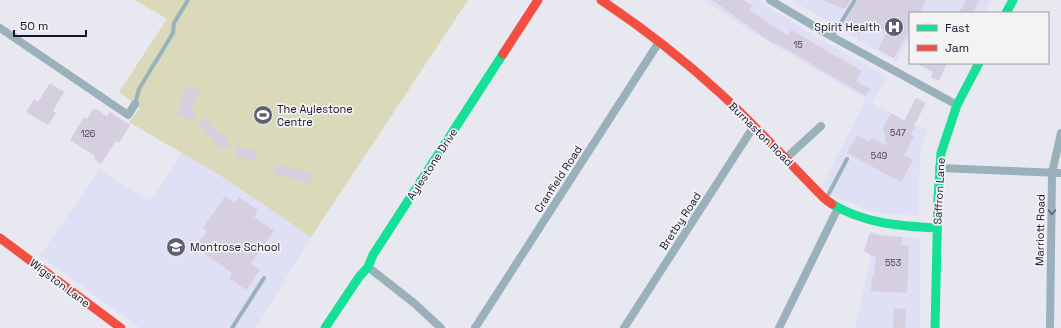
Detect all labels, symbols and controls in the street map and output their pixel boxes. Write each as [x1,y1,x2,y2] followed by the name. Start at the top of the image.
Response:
[14,12,86,38] scale bar
[909,12,1049,64] legend
[883,16,905,38] hospital icon: Spirit Health
[20,18,48,34] text: 50 m
[814,20,880,34] place label: Spirit Health
[945,20,970,36] text: Fast
[793,39,803,51] house number: 15
[945,40,969,56] text: Jam
[726,99,796,169] street label: Burnaston Road
[277,102,353,129] place label: The Aylestone Centre
[252,104,274,126] sports icon: The Aylestone Centre
[404,126,460,202] street label: Aylestone Drive
[890,127,906,139] house number: 547
[81,128,96,140] house number: 126
[531,143,585,215] street label: Cranfield Road
[871,150,887,162] house number: 549
[930,157,948,225] street label: Saffron Lane
[656,189,704,253] street label: Bretby Road
[1032,194,1048,266] street label: Marriott Road
[1048,209,1056,215] one-way arrow
[165,236,187,258] school or university icon: Montrose School
[190,240,280,254] place label: Montrose School
[27,256,93,310] street label: Wigston Lane
[885,257,901,269] house number: 553

